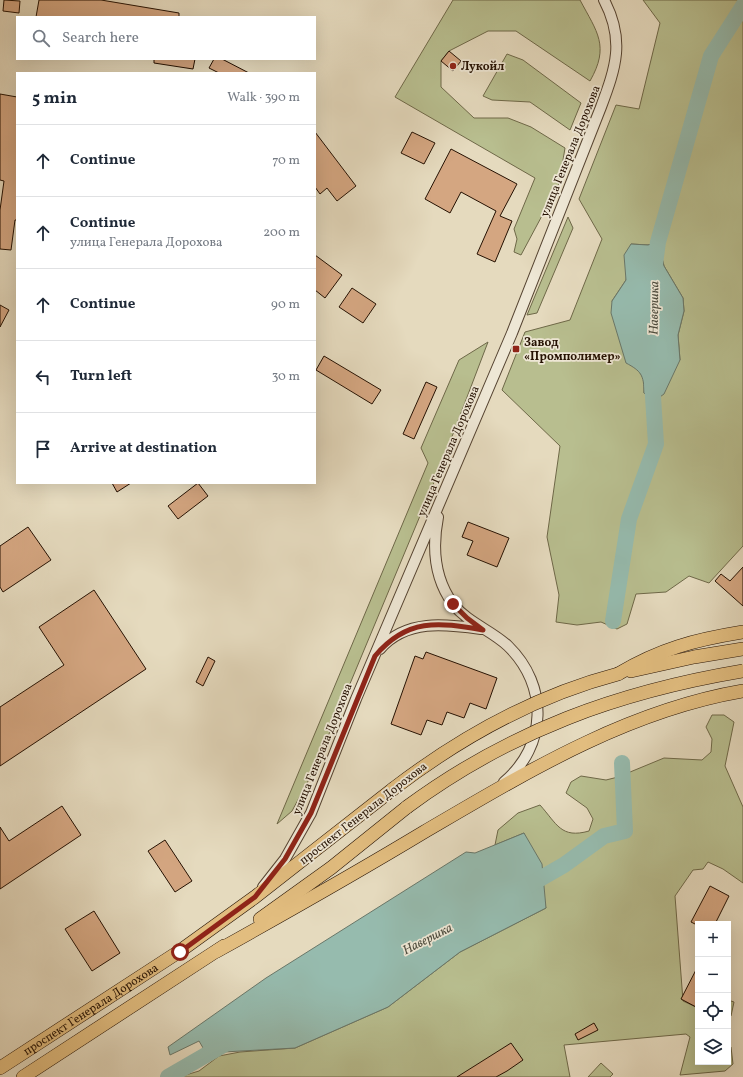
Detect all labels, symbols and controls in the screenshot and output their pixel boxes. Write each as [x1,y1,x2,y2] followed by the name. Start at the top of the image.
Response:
[16,16,316,60] search box
[30,27,52,49] icon: search
[62,28,139,49] text: Search here
[461,59,504,75] place label: Лукойл
[448,61,458,71] marker: Лукойл
[537,83,605,220] street label: улица Генерала Дорохова
[32,87,77,110] text: 5 min
[227,89,300,107] text: Walk · 390 m
[32,150,54,172] icon: ahead
[70,150,135,171] text: Continue
[272,152,300,170] text: 70 m
[70,213,135,234] text: Continue
[32,222,54,244] icon: ahead
[263,224,300,242] text: 200 m
[70,234,222,252] text: улица Генерала Дорохова
[646,281,664,335] water label: Навершка
[32,294,54,316] icon: ahead
[70,294,135,315] text: Continue
[271,296,300,314] text: 90 m
[524,335,621,365] place label: Завод «Промполимер»
[511,344,521,354] marker: Завод «Промполимер»
[32,366,54,388] icon: left
[70,366,132,387] text: Turn left
[272,368,300,386] text: 30 m
[414,383,484,519] street label: улица Генерала Дорохова
[32,438,54,460] icon: arrive
[70,438,217,459] text: Arrive at destination
[444,595,462,613] route end
[289,681,357,818] street label: улица Генерала Дорохова
[296,759,431,869] street label: проспект Генерала Дорохова
[400,920,456,960] water label: Навершка
[695,921,731,1065] map controls
[695,921,731,957] button: +
[171,943,189,961] route start
[695,957,731,993] button: −
[20,960,162,1060] street label: проспект Генерала Дорохова
[695,993,731,1029] button: locate
[695,1029,731,1065] button: layers

